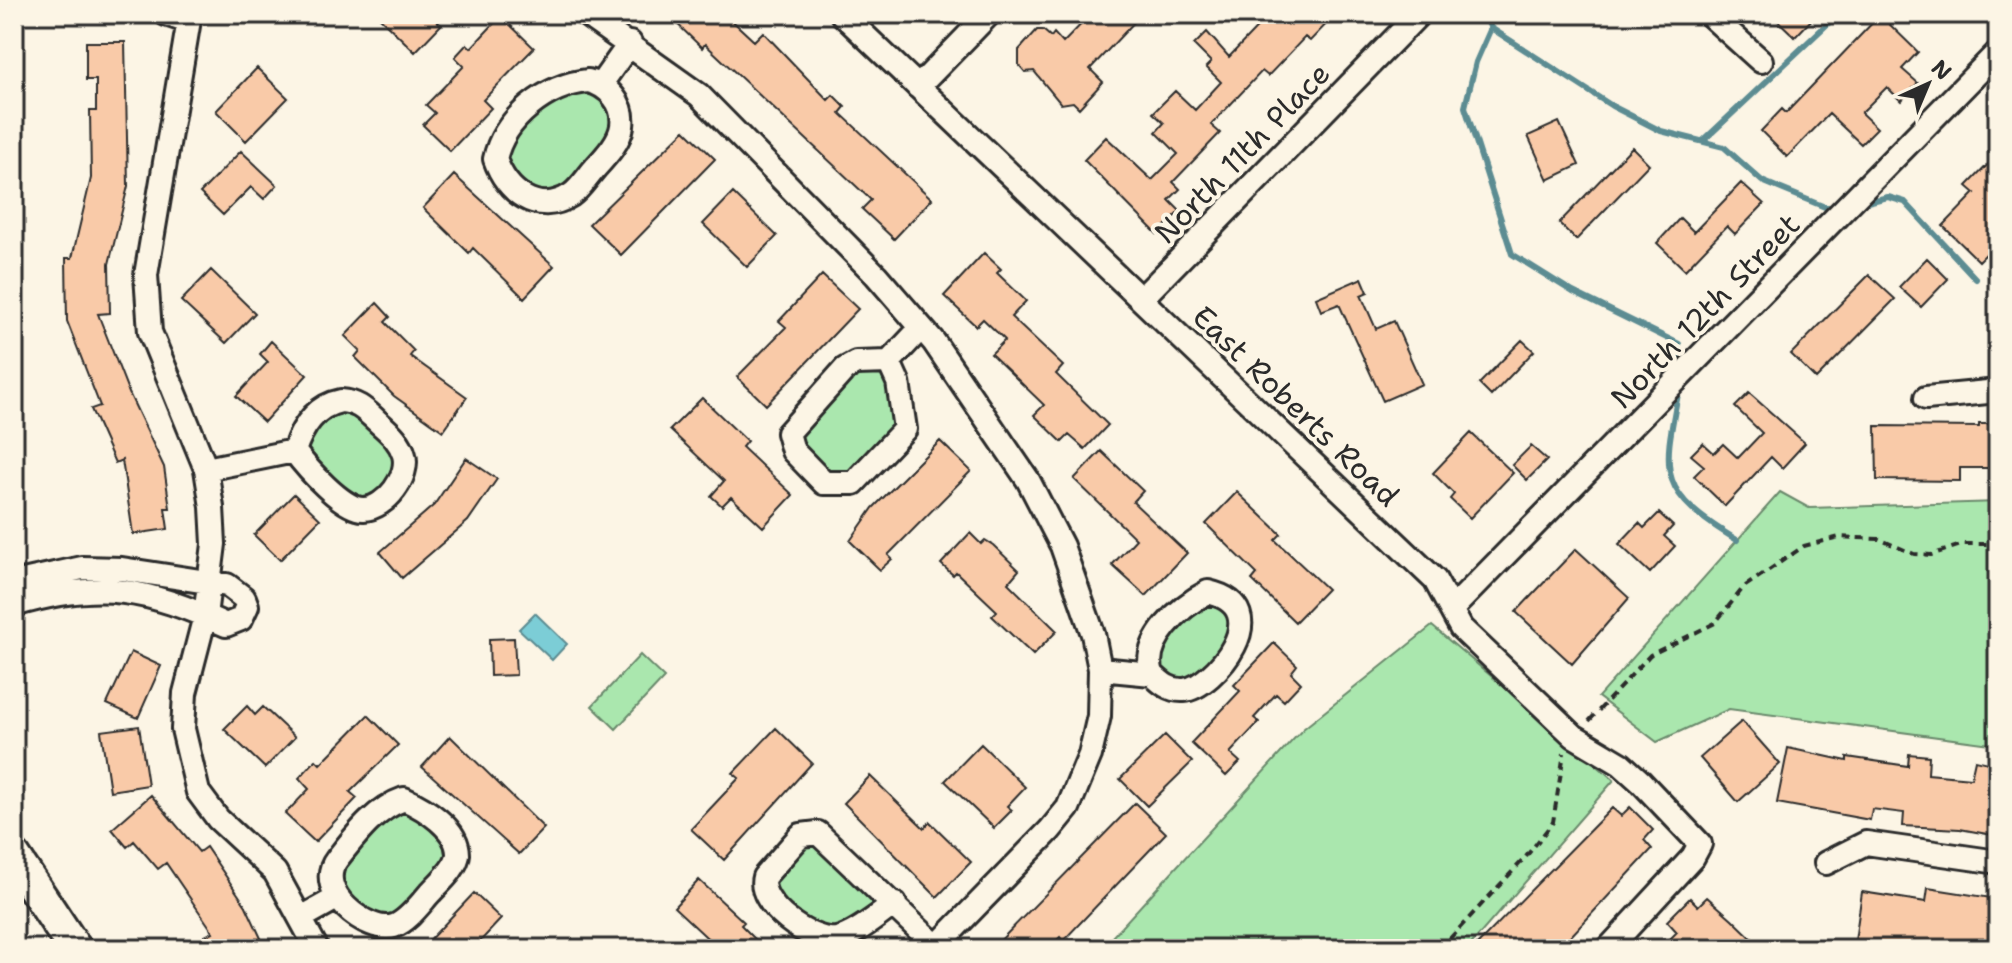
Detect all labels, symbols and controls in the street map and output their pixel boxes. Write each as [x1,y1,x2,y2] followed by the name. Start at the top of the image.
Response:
[1888,44,1968,124] north arrow
[1925,53,1958,86] text: N
[1145,54,1339,252] street label: North 11th Place
[1601,205,1809,417] street label: North 12th Street
[1184,296,1408,516] street label: East Roberts Road

